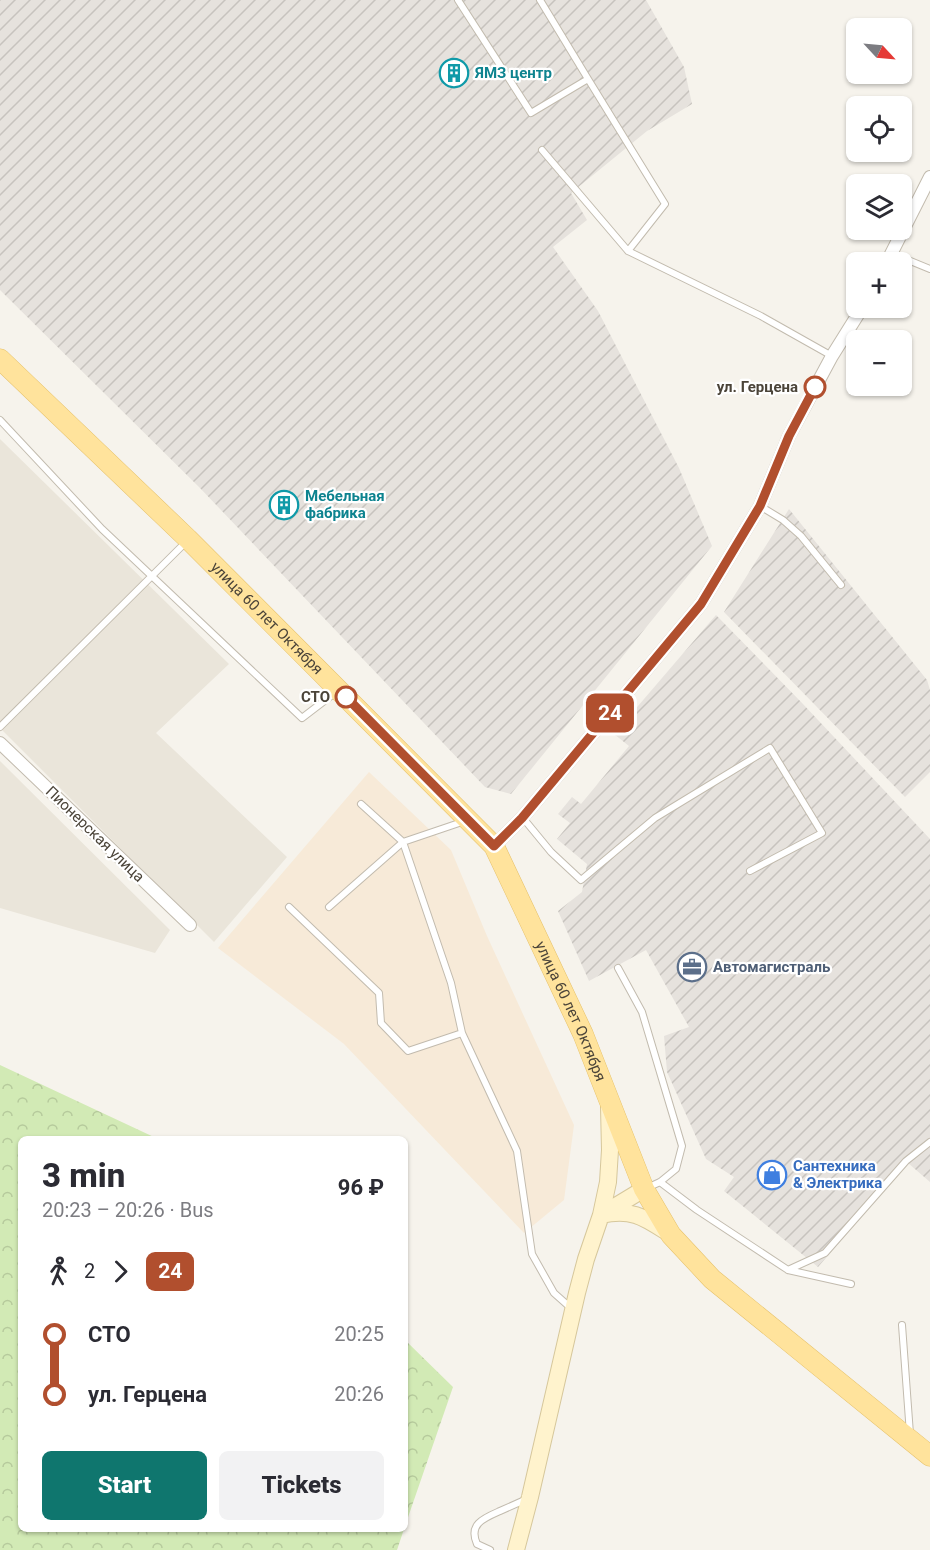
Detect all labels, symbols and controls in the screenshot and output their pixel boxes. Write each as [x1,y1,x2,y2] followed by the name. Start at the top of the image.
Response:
[846,18,912,84] north arrow
[846,18,912,396] map controls
[438,57,470,89] building icon: ЯМЗ центр
[474,64,552,82] place label: ЯМЗ центр
[846,96,912,162] button: locate
[846,174,912,240] button: layers
[846,252,912,318] button: +
[846,330,912,396] button: −
[804,376,826,398] marker: ул. Герцена
[717,378,798,396] place label: ул. Герцена
[305,487,385,522] place label: Мебельная фабрика
[268,489,300,521] building icon: Мебельная фабрика
[207,558,327,678] street label: улица 60 лет Октября
[335,686,357,708] marker: СТО
[301,688,330,706] place label: СТО
[583,694,637,732] line badge: 24
[598,701,622,725] text: 24
[42,782,148,886] street label: Пионерская улица
[531,938,610,1084] street label: улица 60 лет Октября
[676,951,708,983] office icon: Автомагистраль
[713,958,830,976] place label: Автомагистраль
[42,1156,125,1195] text: 3 min
[793,1157,882,1192] place label: Сантехника & Электрика
[756,1159,788,1191] shop icon: Сантехника & Электрика
[338,1175,384,1200] text: 96 ₽
[42,1198,214,1222] text: 20:23 – 20:26 · Bus
[42,1255,75,1288] icon: walk
[104,1255,137,1288] icon: forward
[84,1259,95,1283] text: 2
[158,1259,182,1283] text: 24
[88,1322,131,1347] text: СТО
[334,1322,384,1346] text: 20:25
[88,1382,207,1407] text: ул. Герцена
[334,1382,384,1406] text: 20:26
[42,1451,207,1520] button: Start
[219,1451,384,1520] button: Tickets

